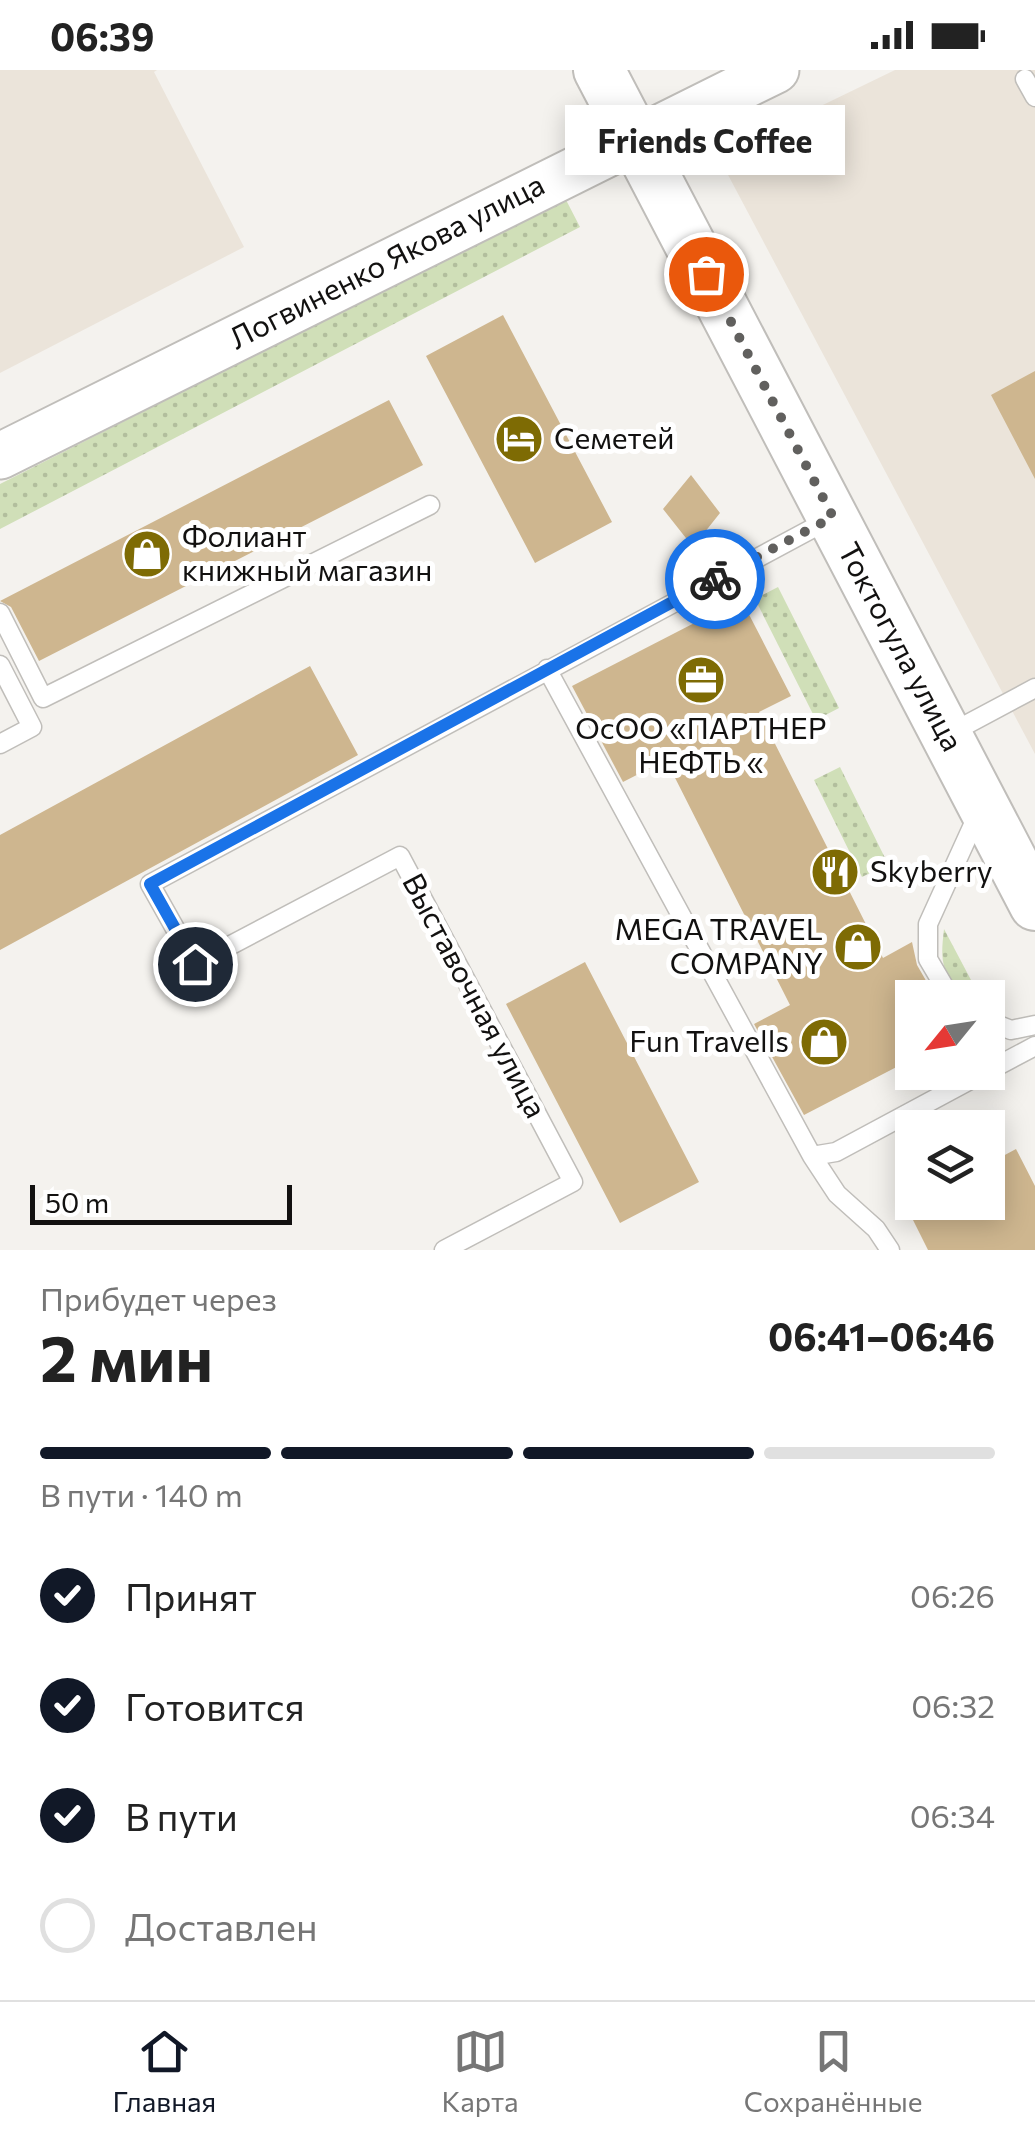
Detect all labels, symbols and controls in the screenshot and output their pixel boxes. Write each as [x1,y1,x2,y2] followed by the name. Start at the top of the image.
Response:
[50,12,154,59] text: 06:39
[566,104,846,174] callout: Friends Coffee
[598,120,812,160] text: Friends Coffee
[222,164,549,355] street label: Логвиненко Якова улица
[664,232,749,317] pin
[679,247,734,302] icon: bag
[493,413,545,465] hotel icon: Семетей
[554,418,674,455] place label: Семетей
[182,516,432,587] place label: Фолиант книжный магазин
[121,528,173,580] shop icon: Фолиант книжный магазин
[665,529,765,629] courier
[832,535,973,757] street label: Токтогула улица
[688,552,743,607] icon: bike
[675,654,727,706] office icon: ОсОО «ПАРТНЕР НЕФТЬ «
[575,708,827,779] place label: ОсОО «ПАРТНЕР НЕФТЬ «
[809,846,861,898] restaurant icon: Skyberry
[870,851,992,888] place label: Skyberry
[396,866,556,1123] street label: Выставочная улица
[615,909,823,980] place label: MEGA TRAVEL COMPANY
[832,921,884,973] shop icon: MEGA TRAVEL COMPANY
[153,922,238,1007] pin
[168,937,223,992] icon: home
[895,980,1005,1090] north arrow
[895,980,1005,1220] map controls
[798,1016,850,1068] shop icon: Fun Travells
[629,1021,789,1058] place label: Fun Travells
[895,1110,1005,1220] button: layers
[30,1180,292,1224] scale bar
[45,1185,109,1219] text: 50 m
[40,1278,277,1318] text: Прибудет через
[768,1312,995,1359] text: 06:41–06:46
[40,1316,213,1395] text: 2 мин
[40,1474,243,1514] text: В пути · 140 m
[40,1568,95,1623] icon: check
[125,1572,257,1619] text: Принят
[910,1575,995,1615] text: 06:26
[40,1678,95,1733] icon: check
[125,1682,305,1729] text: Готовится
[911,1685,995,1725] text: 06:32
[40,1788,95,1843] icon: check
[125,1792,238,1839] text: В пути
[910,1795,995,1835] text: 06:34
[125,1902,318,1949] text: Доставлен
[113,2024,216,2118] tab: Главная
[441,2024,519,2118] tab: Карта
[744,2024,922,2118] tab: Сохранённые

